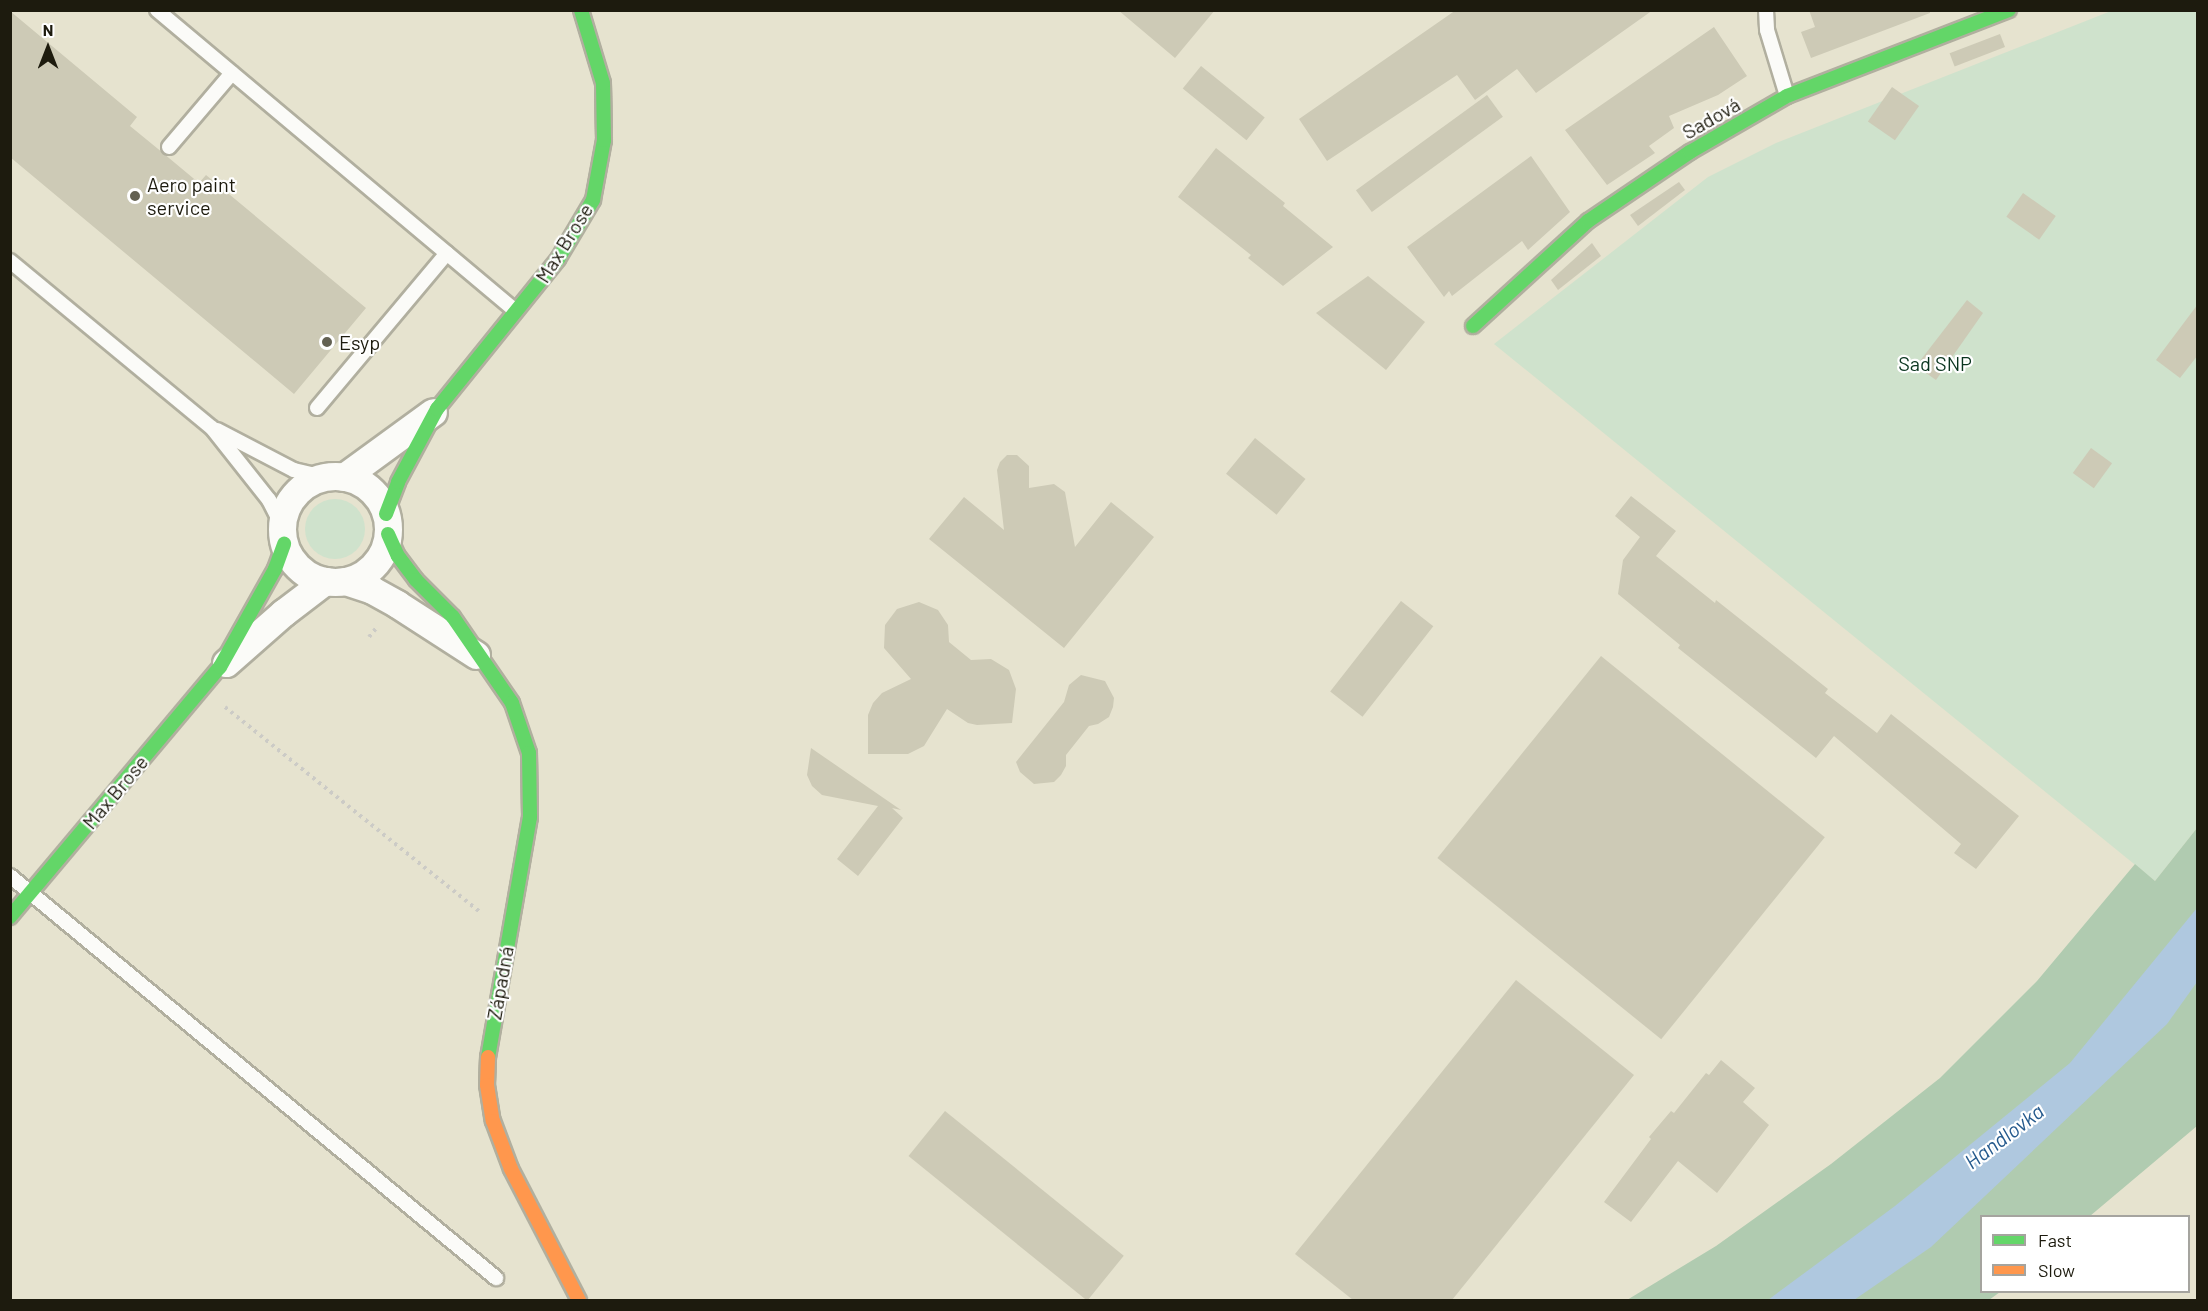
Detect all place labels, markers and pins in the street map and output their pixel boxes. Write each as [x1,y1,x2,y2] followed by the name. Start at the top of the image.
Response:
[147,172,236,219] place label: Aero paint service
[128,189,142,203] marker: Aero paint service
[339,330,380,354] place label: Esyp
[320,335,334,349] marker: Esyp

